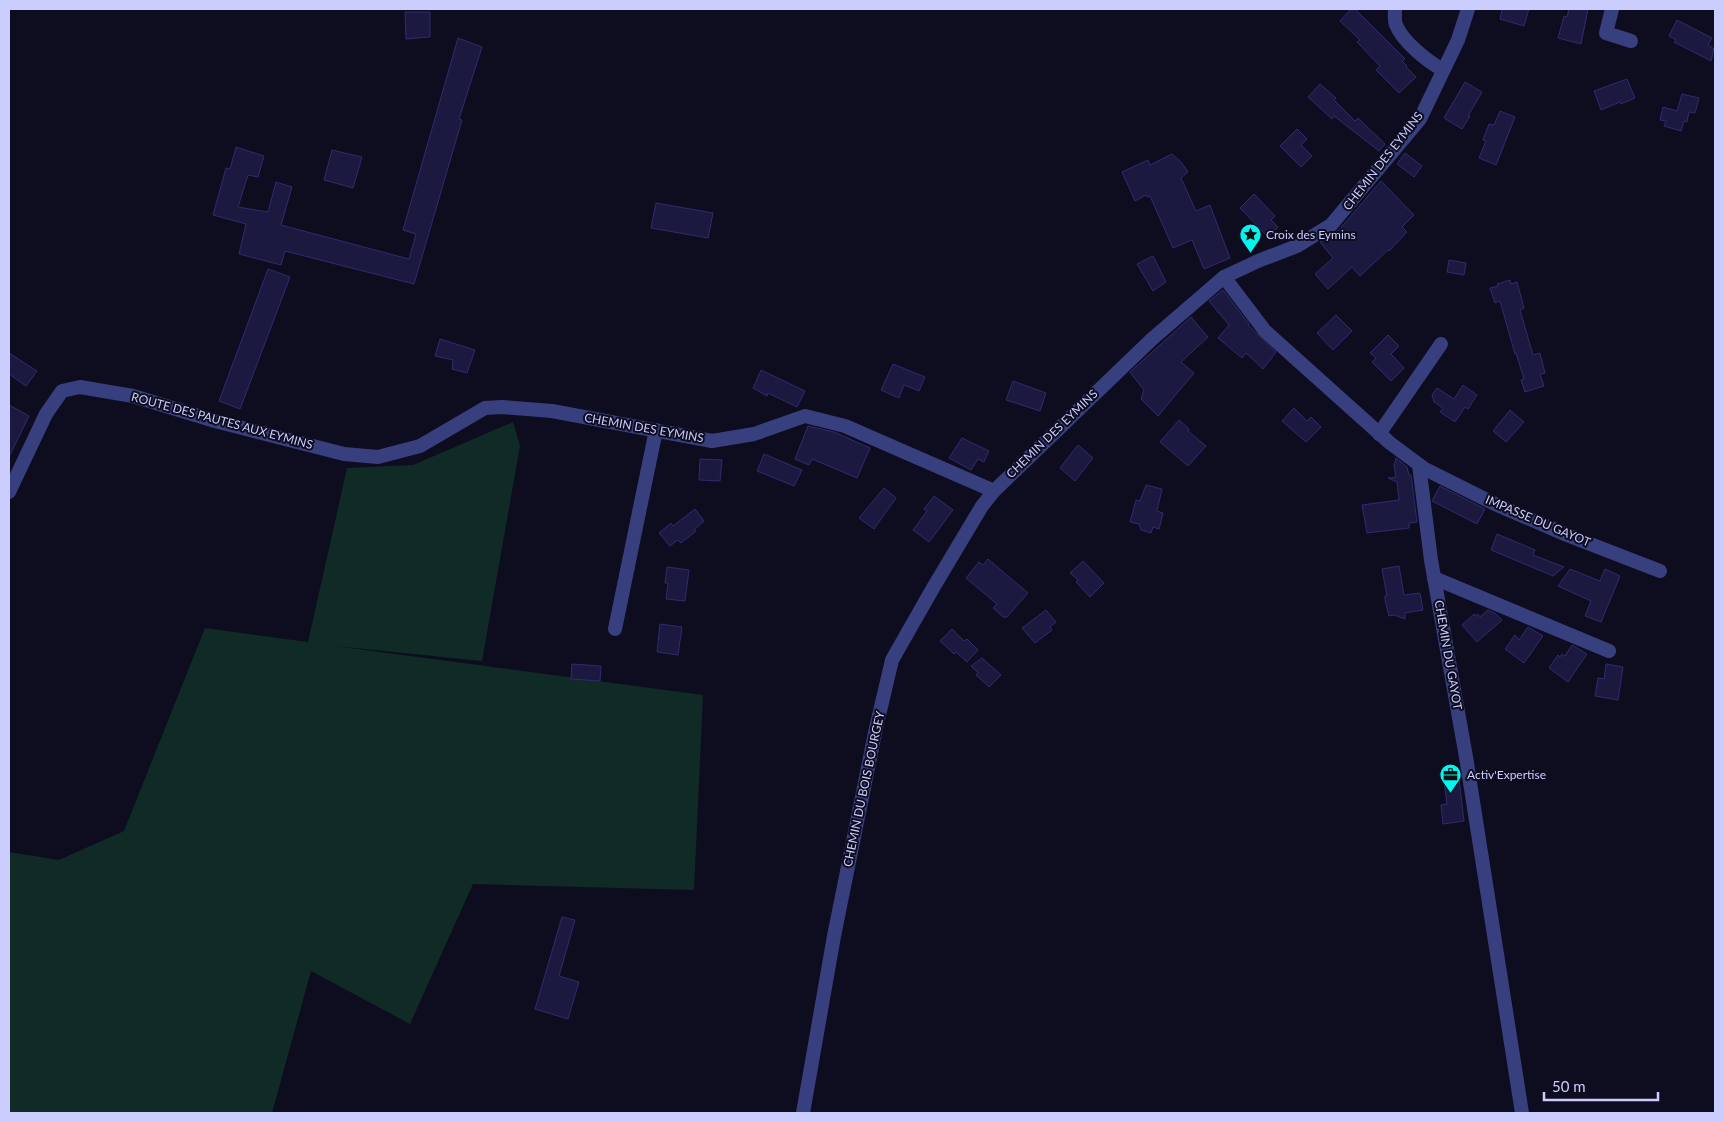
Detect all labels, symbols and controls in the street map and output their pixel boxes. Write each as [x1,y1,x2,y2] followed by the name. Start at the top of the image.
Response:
[1339,108,1426,213] street label: CHEMIN DES EYMINS
[1238,223,1262,254] place icon: Croix des Eymins
[1266,227,1356,242] place label: Croix des Eymins
[1003,386,1100,481] street label: CHEMIN DES EYMINS
[130,389,315,452] street label: ROUTE DES PAUTES AUX EYMINS
[583,410,705,445] street label: CHEMIN DES EYMINS
[1483,492,1593,549] street label: IMPASSE DU GAYOT
[1431,599,1466,711] street label: CHEMIN DU GAYOT
[840,709,887,868] street label: CHEMIN DU BOIS BOURGEY
[1439,763,1463,794] office icon: Activ'Expertise
[1467,767,1546,782] place label: Activ'Expertise
[1544,1070,1658,1102] scale bar
[1552,1077,1586,1095] text: 50 m

